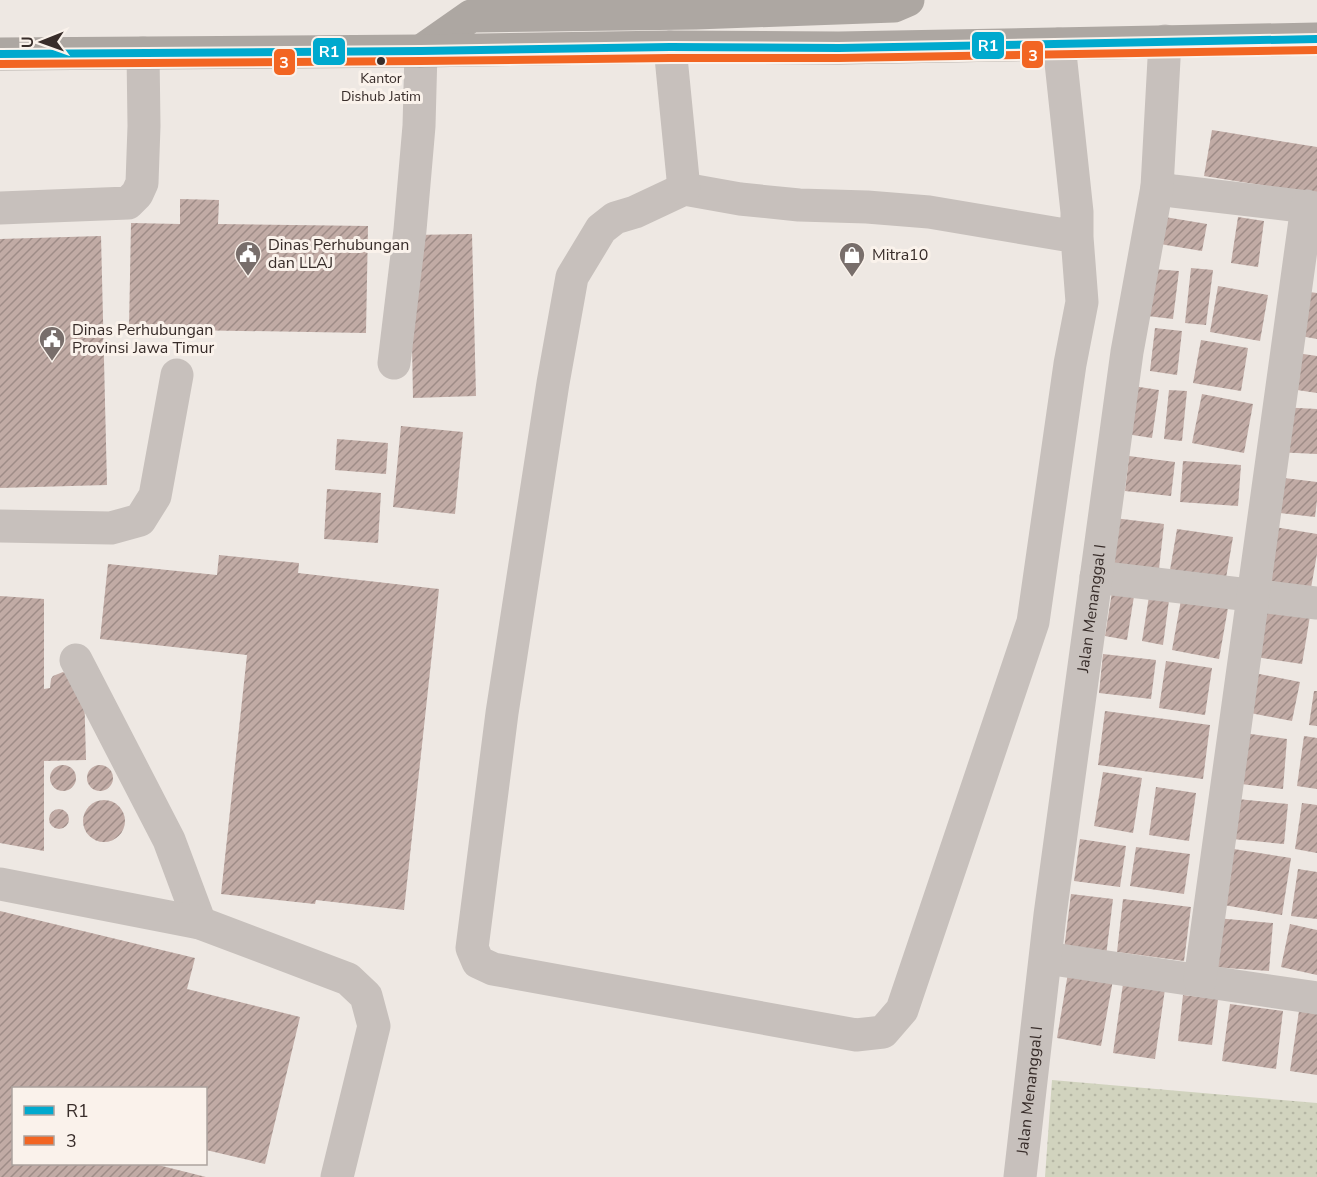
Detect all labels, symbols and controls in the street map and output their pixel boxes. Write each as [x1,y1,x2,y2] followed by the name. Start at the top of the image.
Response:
[12,12,72,72] north arrow
[971,31,1005,60] line badge: R1
[978,35,998,57] text: R1
[17,36,39,48] text: U
[312,37,346,66] line badge: R1
[1021,40,1044,69] line badge: 3
[319,41,339,63] text: R1
[1028,45,1038,67] text: 3
[273,48,296,76] line badge: 3
[279,52,289,74] text: 3
[375,55,387,67] marker: Kantor Dishub Jatim
[341,69,421,106] place label: Kantor Dishub Jatim
[268,234,409,274] place label: Dinas Perhubungan dan LLAJ
[233,239,263,277] public building icon: Dinas Perhubungan dan LLAJ
[837,240,867,278] shop icon: Mitra10
[872,244,928,266] place label: Mitra10
[72,319,214,359] place label: Dinas Perhubungan Provinsi Jawa Timur
[37,324,67,362] public building icon: Dinas Perhubungan Provinsi Jawa Timur
[1072,543,1112,675] street label: Jalan Menanggal I
[1012,1025,1048,1157] street label: Jalan Menanggal I
[12,1087,207,1165] legend
[66,1099,89,1123] text: R1
[66,1129,77,1153] text: 3

